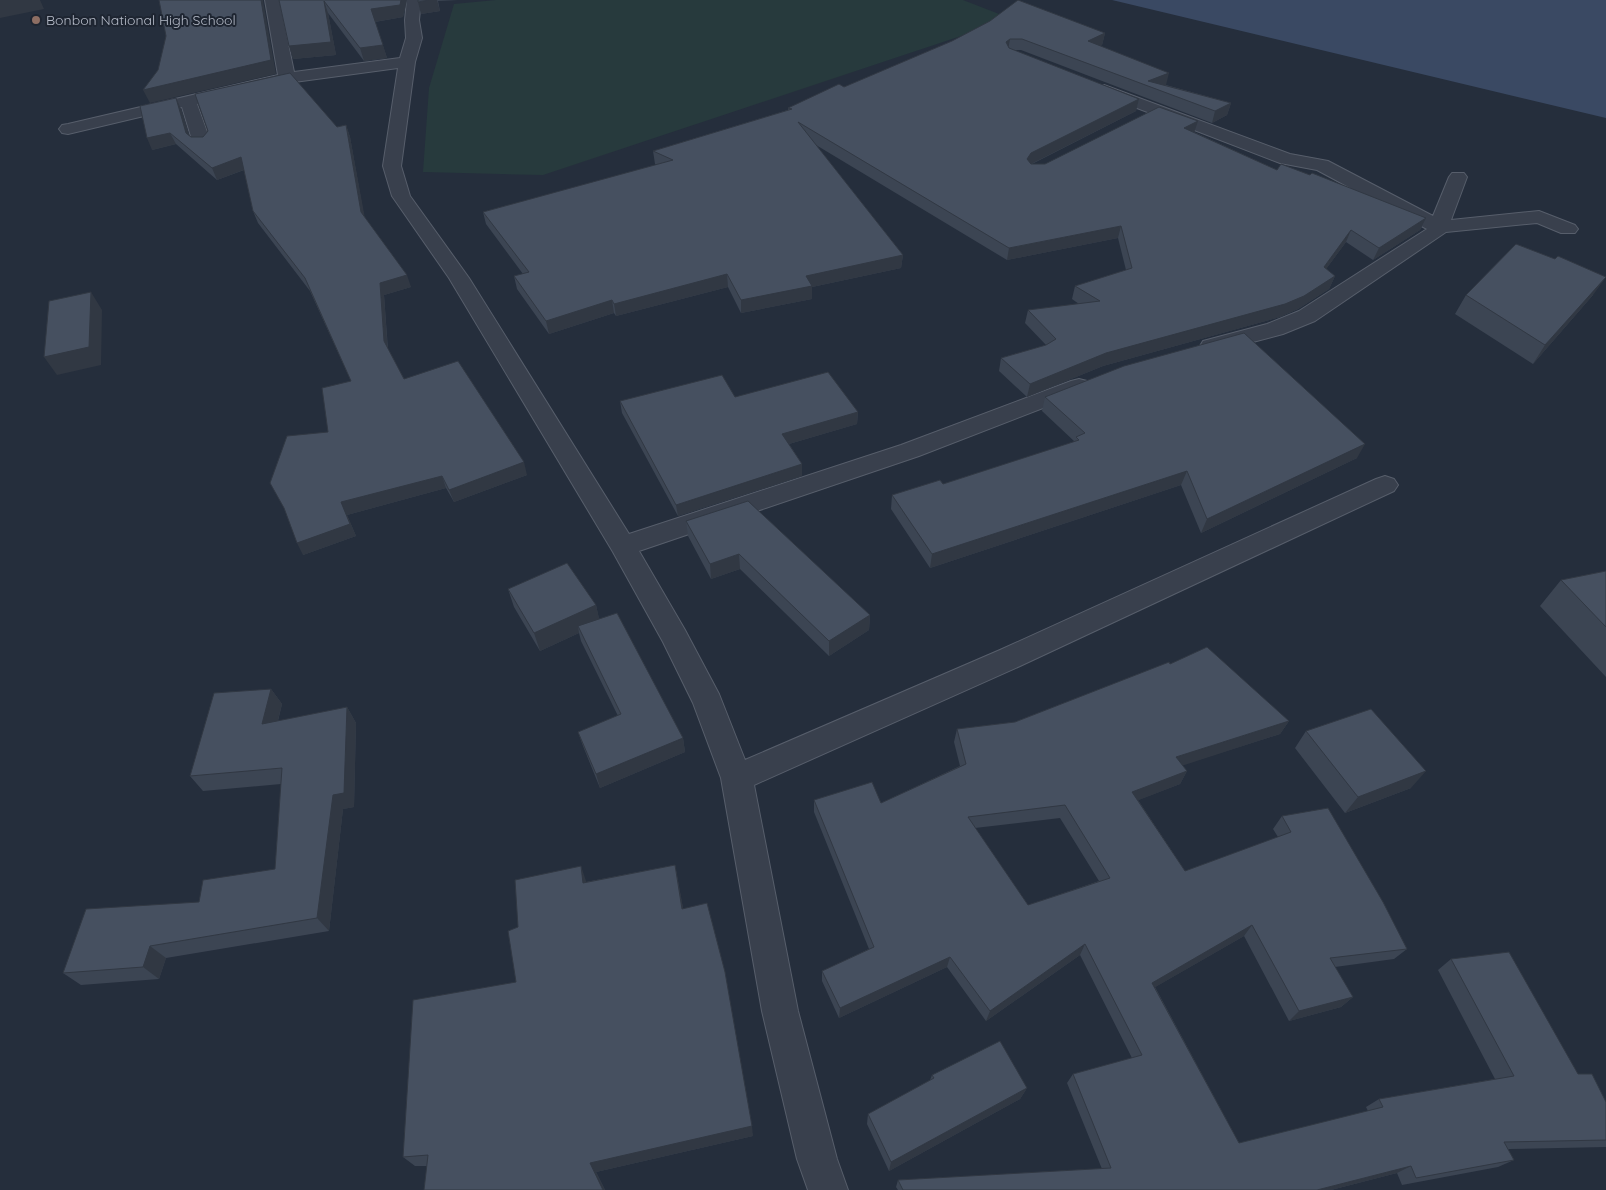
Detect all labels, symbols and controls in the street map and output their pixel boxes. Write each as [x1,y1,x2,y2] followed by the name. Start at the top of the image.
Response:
[46,11,236,29] place label: Bonbon National High School
[30,14,42,26] marker: Bonbon National High School

